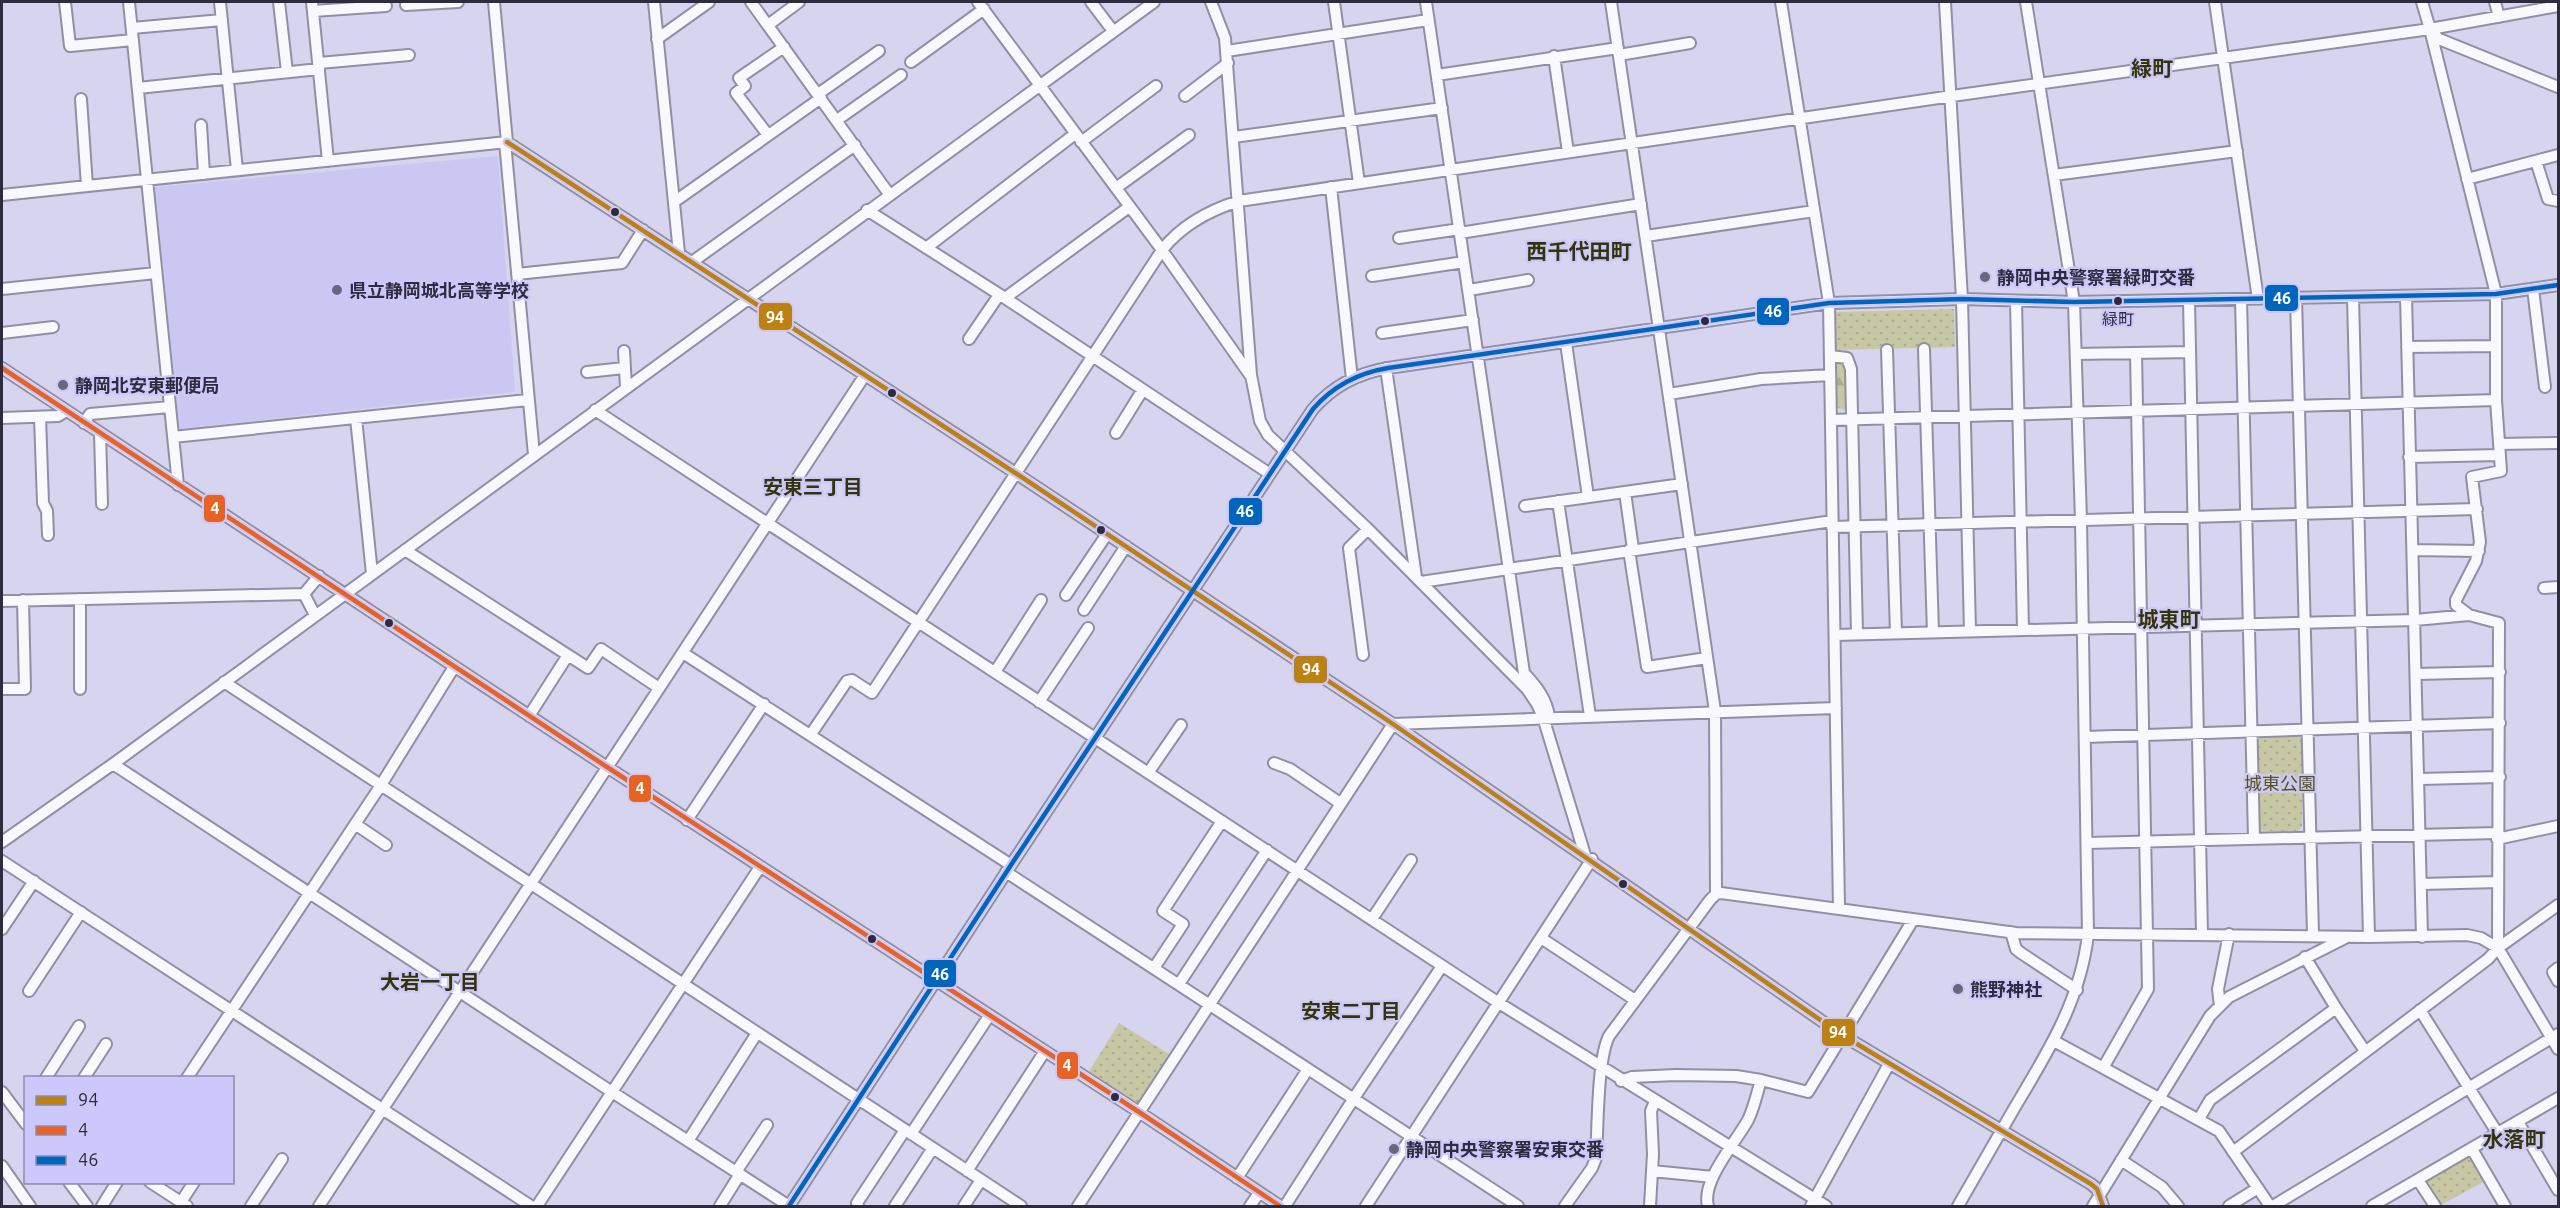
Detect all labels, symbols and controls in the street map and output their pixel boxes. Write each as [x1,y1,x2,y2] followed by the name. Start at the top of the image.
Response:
[2131,56,2173,80] district label: 緑町
[609,206,621,218] unlabelled marker
[1527,239,1632,263] district label: 西千代田町
[1997,267,2195,287] place label: 静岡中央警察署緑町交番
[1978,270,1992,284] marker: 静岡中央警察署緑町交番
[349,280,529,300] place label: 県立静岡城北高等学校
[330,283,344,297] marker: 県立静岡城北高等学校
[2264,284,2299,312] line badge: 46
[2273,289,2291,307] text: 46
[2112,295,2124,307] marker: 緑町
[1756,297,1790,326] line badge: 46
[758,302,793,331] line badge: 94
[1764,302,1782,320] text: 46
[766,308,784,326] text: 94
[2102,310,2134,328] place label: 緑町
[1699,315,1711,327] unlabelled marker
[75,375,219,395] place label: 静岡北安東郵便局
[56,378,70,392] marker: 静岡北安東郵便局
[886,387,898,399] unlabelled marker
[763,475,863,498] district label: 安東三丁目
[203,494,226,523] line badge: 4
[1228,497,1263,526] line badge: 46
[210,499,220,517] text: 4
[1236,502,1254,520] text: 46
[1095,524,1107,536] unlabelled marker
[2138,607,2201,631] district label: 城東町
[383,617,395,629] unlabelled marker
[1293,655,1328,684] line badge: 94
[1302,660,1320,678] text: 94
[2244,773,2316,793] park label: 城東公園
[628,774,652,803] line badge: 4
[635,779,645,797] text: 4
[1617,878,1629,890] unlabelled marker
[866,933,878,945] unlabelled marker
[923,959,957,988] line badge: 46
[931,965,949,983] text: 46
[380,970,480,993] district label: 大岩一丁目
[1970,979,2042,999] place label: 熊野神社
[1951,982,1965,996] marker: 熊野神社
[1301,999,1401,1022] district label: 安東二丁目
[1821,1018,1856,1047] line badge: 94
[1829,1023,1847,1041] text: 94
[1056,1051,1079,1080] line badge: 4
[1062,1056,1072,1074] text: 4
[24,1076,234,1184] legend
[78,1089,98,1109] text: 94
[1109,1091,1121,1103] unlabelled marker
[78,1119,88,1139] text: 4
[2483,1127,2546,1151] district label: 水落町
[1406,1139,1604,1159] place label: 静岡中央警察署安東交番
[1387,1142,1401,1156] marker: 静岡中央警察署安東交番
[78,1149,98,1169] text: 46

